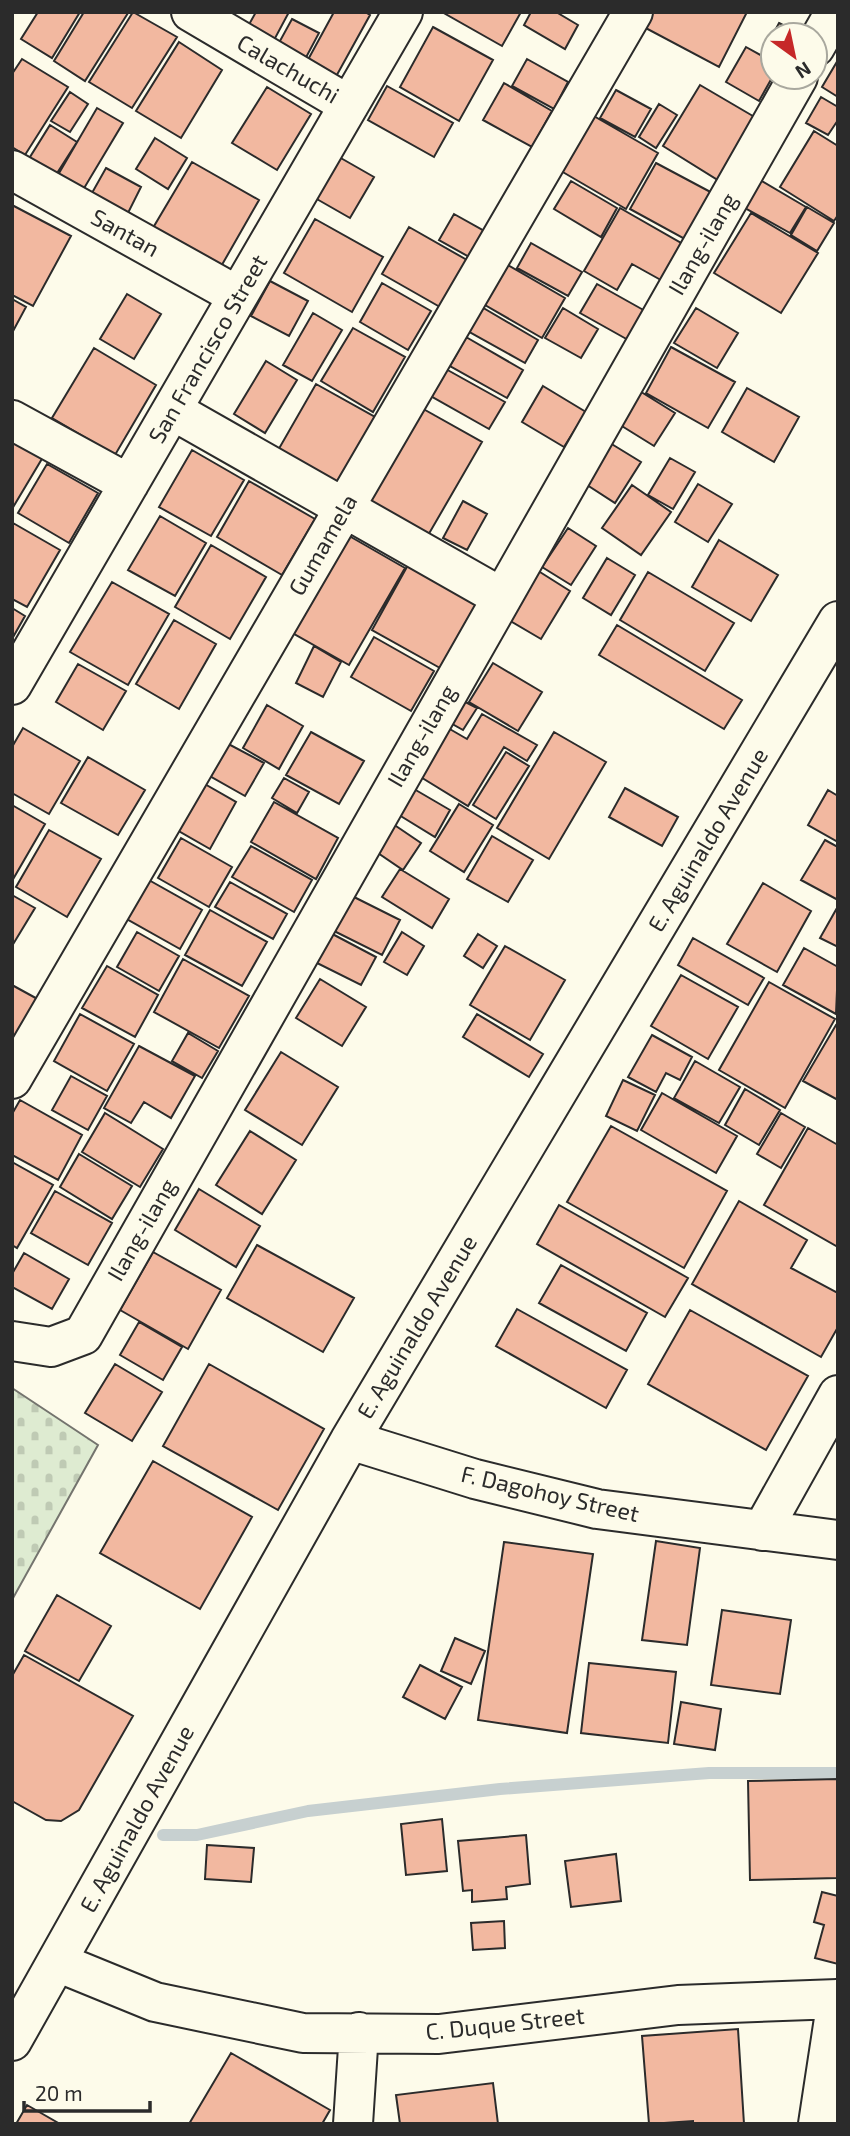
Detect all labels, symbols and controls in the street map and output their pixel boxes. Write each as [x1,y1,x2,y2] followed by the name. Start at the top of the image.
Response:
[759,21,829,91] north arrow
[232,28,345,109] street label: Calachuchi
[792,57,816,84] text: N
[662,187,743,300] street label: Ilang-ilang
[86,202,164,262] street label: Santan
[142,249,273,448] street label: San Francisco Street
[282,489,362,600] street label: Gumamela
[381,679,462,792] street label: Ilang-ilang
[641,743,773,936] street label: E. Aguinaldo Avenue
[101,1173,182,1286] street label: Ilang-ilang
[350,1230,482,1423] street label: E. Aguinaldo Avenue
[459,1459,642,1527] street label: F. Dagohoy Street
[73,1720,199,1917] street label: E. Aguinaldo Avenue
[424,2001,586,2045] street label: C. Duque Street
[24,2070,150,2114] scale bar
[35,2080,83,2105] text: 20 m

